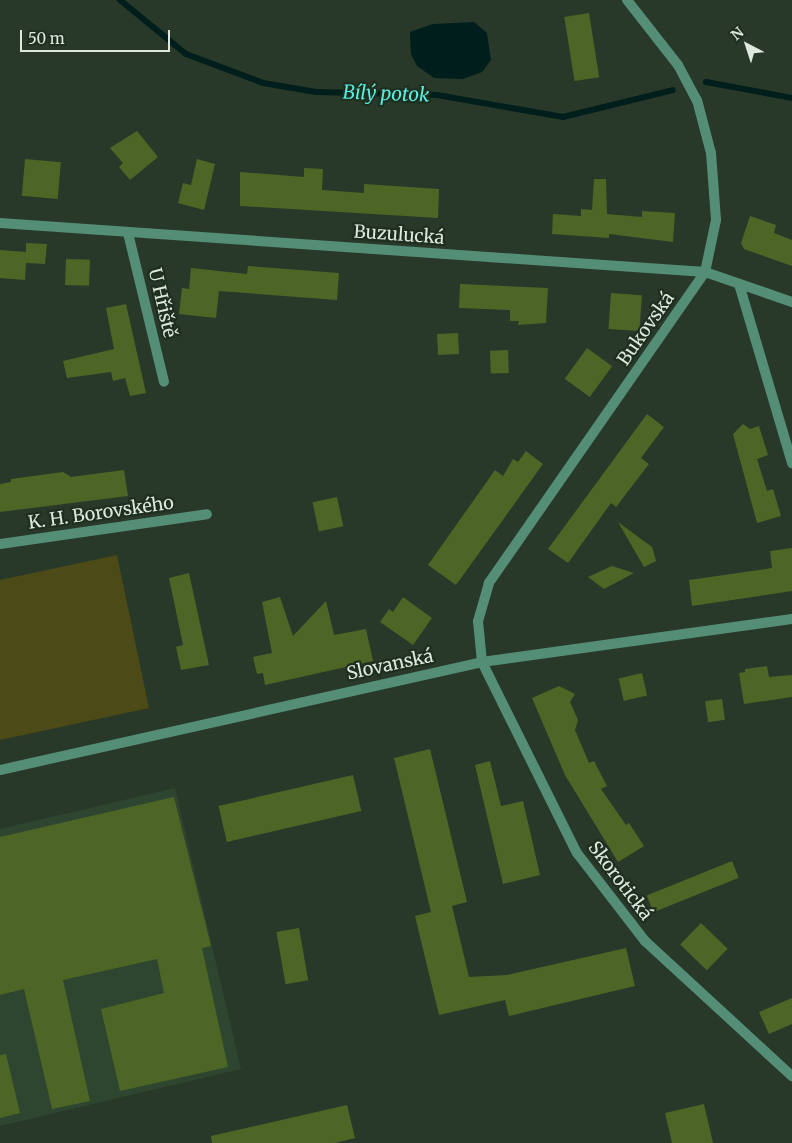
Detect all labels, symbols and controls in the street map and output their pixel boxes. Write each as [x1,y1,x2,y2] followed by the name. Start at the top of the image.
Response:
[22,20,172,52] scale bar
[722,20,772,70] north arrow
[727,23,747,44] text: N
[28,29,65,48] text: 50 m
[342,81,430,107] water label: Bílý potok
[353,221,445,249] street label: Buzulucká
[144,266,180,340] street label: U Hřiště
[613,288,679,370] street label: Bukovská
[27,492,175,534] street label: K. H. Borovského
[345,645,435,685] street label: Slovanská
[583,837,657,925] street label: Skorotická

